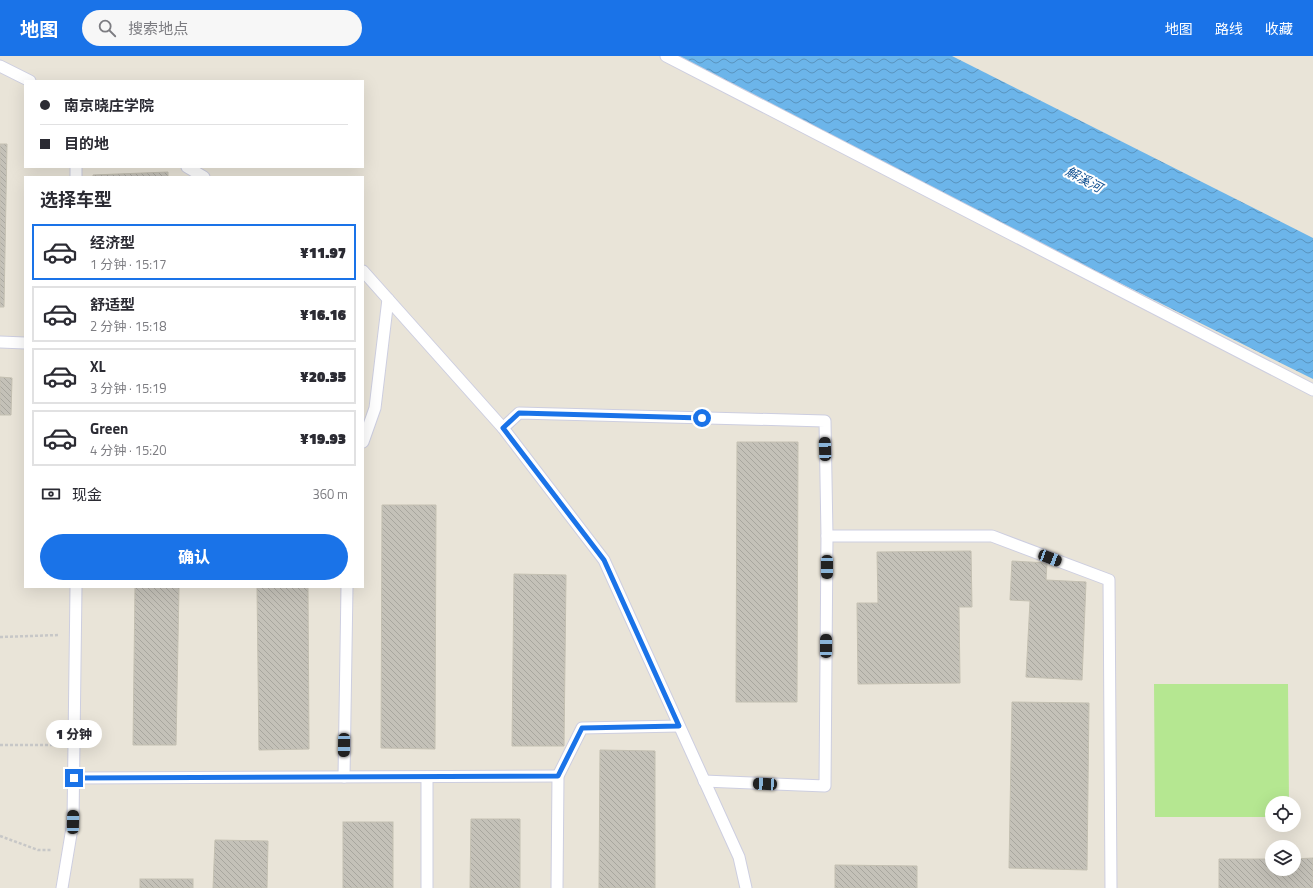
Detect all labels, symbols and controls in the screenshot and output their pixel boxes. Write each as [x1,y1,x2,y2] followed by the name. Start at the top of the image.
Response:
[82,10,362,46] search box
[20,14,58,43] text: 地图
[96,17,118,39] icon: search
[128,17,188,40] text: 搜索地点
[1165,18,1193,39] text: 地图
[1215,18,1243,39] text: 路线
[1265,18,1293,39] text: 收藏
[64,94,154,117] text: 南京晓庄学院
[64,132,109,155] text: 目的地
[1062,161,1109,198] water label: 解溪河
[40,186,112,213] text: 选择车型
[90,231,135,254] text: 经济型
[42,234,78,270] icon: car
[300,241,346,264] text: ¥11.97
[90,254,167,274] text: 1 分钟 · 15:17
[90,293,135,316] text: 舒适型
[42,296,78,332] icon: car
[300,303,346,326] text: ¥16.16
[90,316,167,336] text: 2 分钟 · 15:18
[90,355,106,378] text: XL
[42,358,78,394] icon: car
[300,365,346,388] text: ¥20.35
[90,378,167,398] text: 3 分钟 · 15:19
[693,409,711,427] route start
[90,417,128,440] text: Green
[42,420,78,456] icon: car
[300,427,346,450] text: ¥19.93
[819,437,831,461] car
[90,440,167,460] text: 4 分钟 · 15:20
[40,483,62,505] icon: cash
[72,483,102,506] text: 现金
[312,484,348,504] text: 360 m
[40,534,348,580] button: 确认
[1037,548,1063,568] car
[821,555,833,579] car
[820,634,832,658] car
[46,720,102,748] callout: 1 分钟
[56,724,92,744] text: 1 分钟
[338,733,350,757] car
[65,769,83,787] route end
[753,777,777,791] car
[1265,796,1301,876] map controls
[1265,796,1301,832] button: locate
[67,810,79,834] car
[1265,840,1301,876] button: layers

